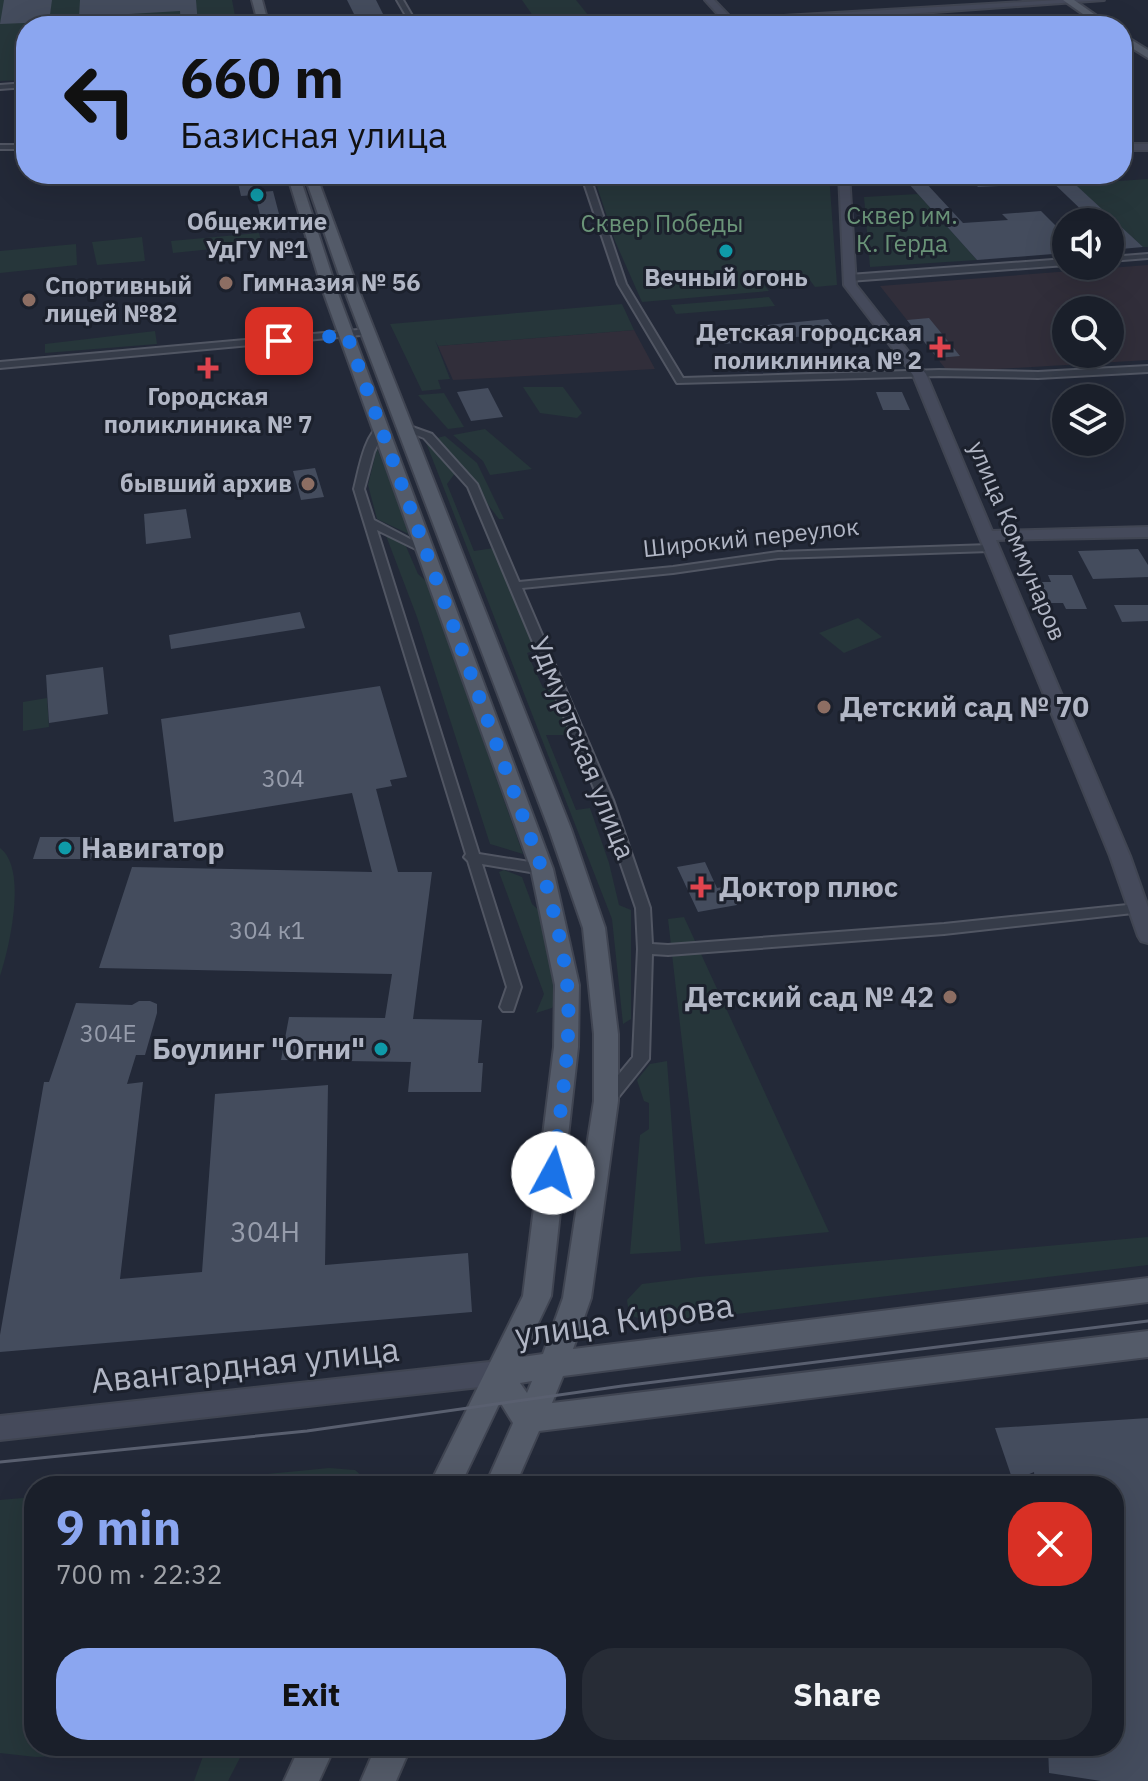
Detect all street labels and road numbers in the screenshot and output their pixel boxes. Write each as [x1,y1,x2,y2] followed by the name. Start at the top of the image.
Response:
[961,436,1074,645] street label: улица Коммунаров
[641,510,861,564] street label: Широкий переулок
[522,631,645,865] street label: Удмуртская улица
[512,1282,736,1356] street label: улица Кирова
[89,1326,401,1402] street label: Авангардная улица

